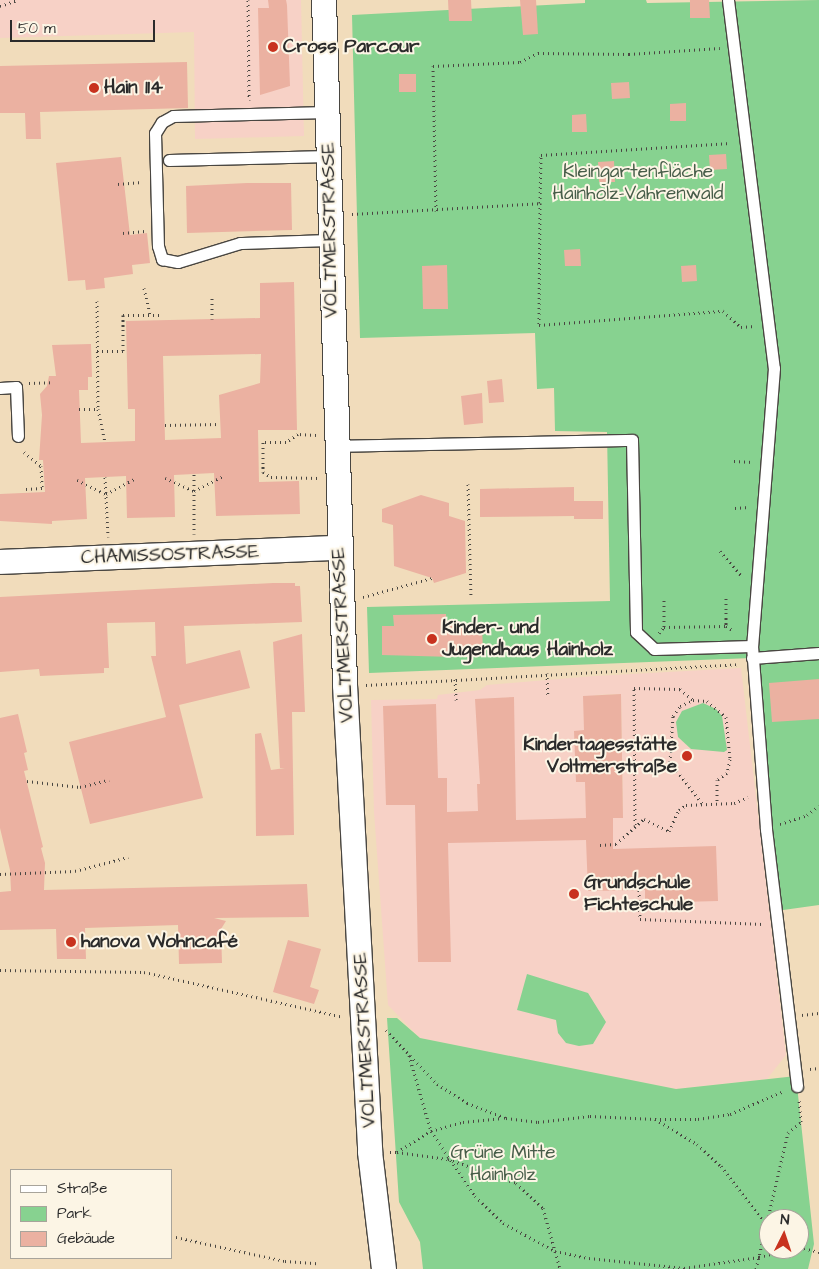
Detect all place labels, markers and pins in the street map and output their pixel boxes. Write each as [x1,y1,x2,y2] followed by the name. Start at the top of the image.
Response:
[283,36,419,58] place label: Cross Parcour
[267,41,279,53] marker: Cross Parcour
[104,77,163,99] place label: Hain 114
[88,82,100,94] marker: Hain 114
[442,617,613,661] place label: Kinder- und Jugendhaus Hainholz
[426,633,438,645] marker: Kinder- und Jugendhaus Hainholz
[523,734,677,778] place label: Kindertagesstätte Voltmerstraße
[681,750,693,762] marker: Kindertagesstätte Voltmerstraße
[584,872,693,916] place label: Grundschule Fichteschule
[568,888,580,900] marker: Grundschule Fichteschule
[81,931,238,953] place label: hanova Wohncafé
[65,936,77,948] marker: hanova Wohncafé

